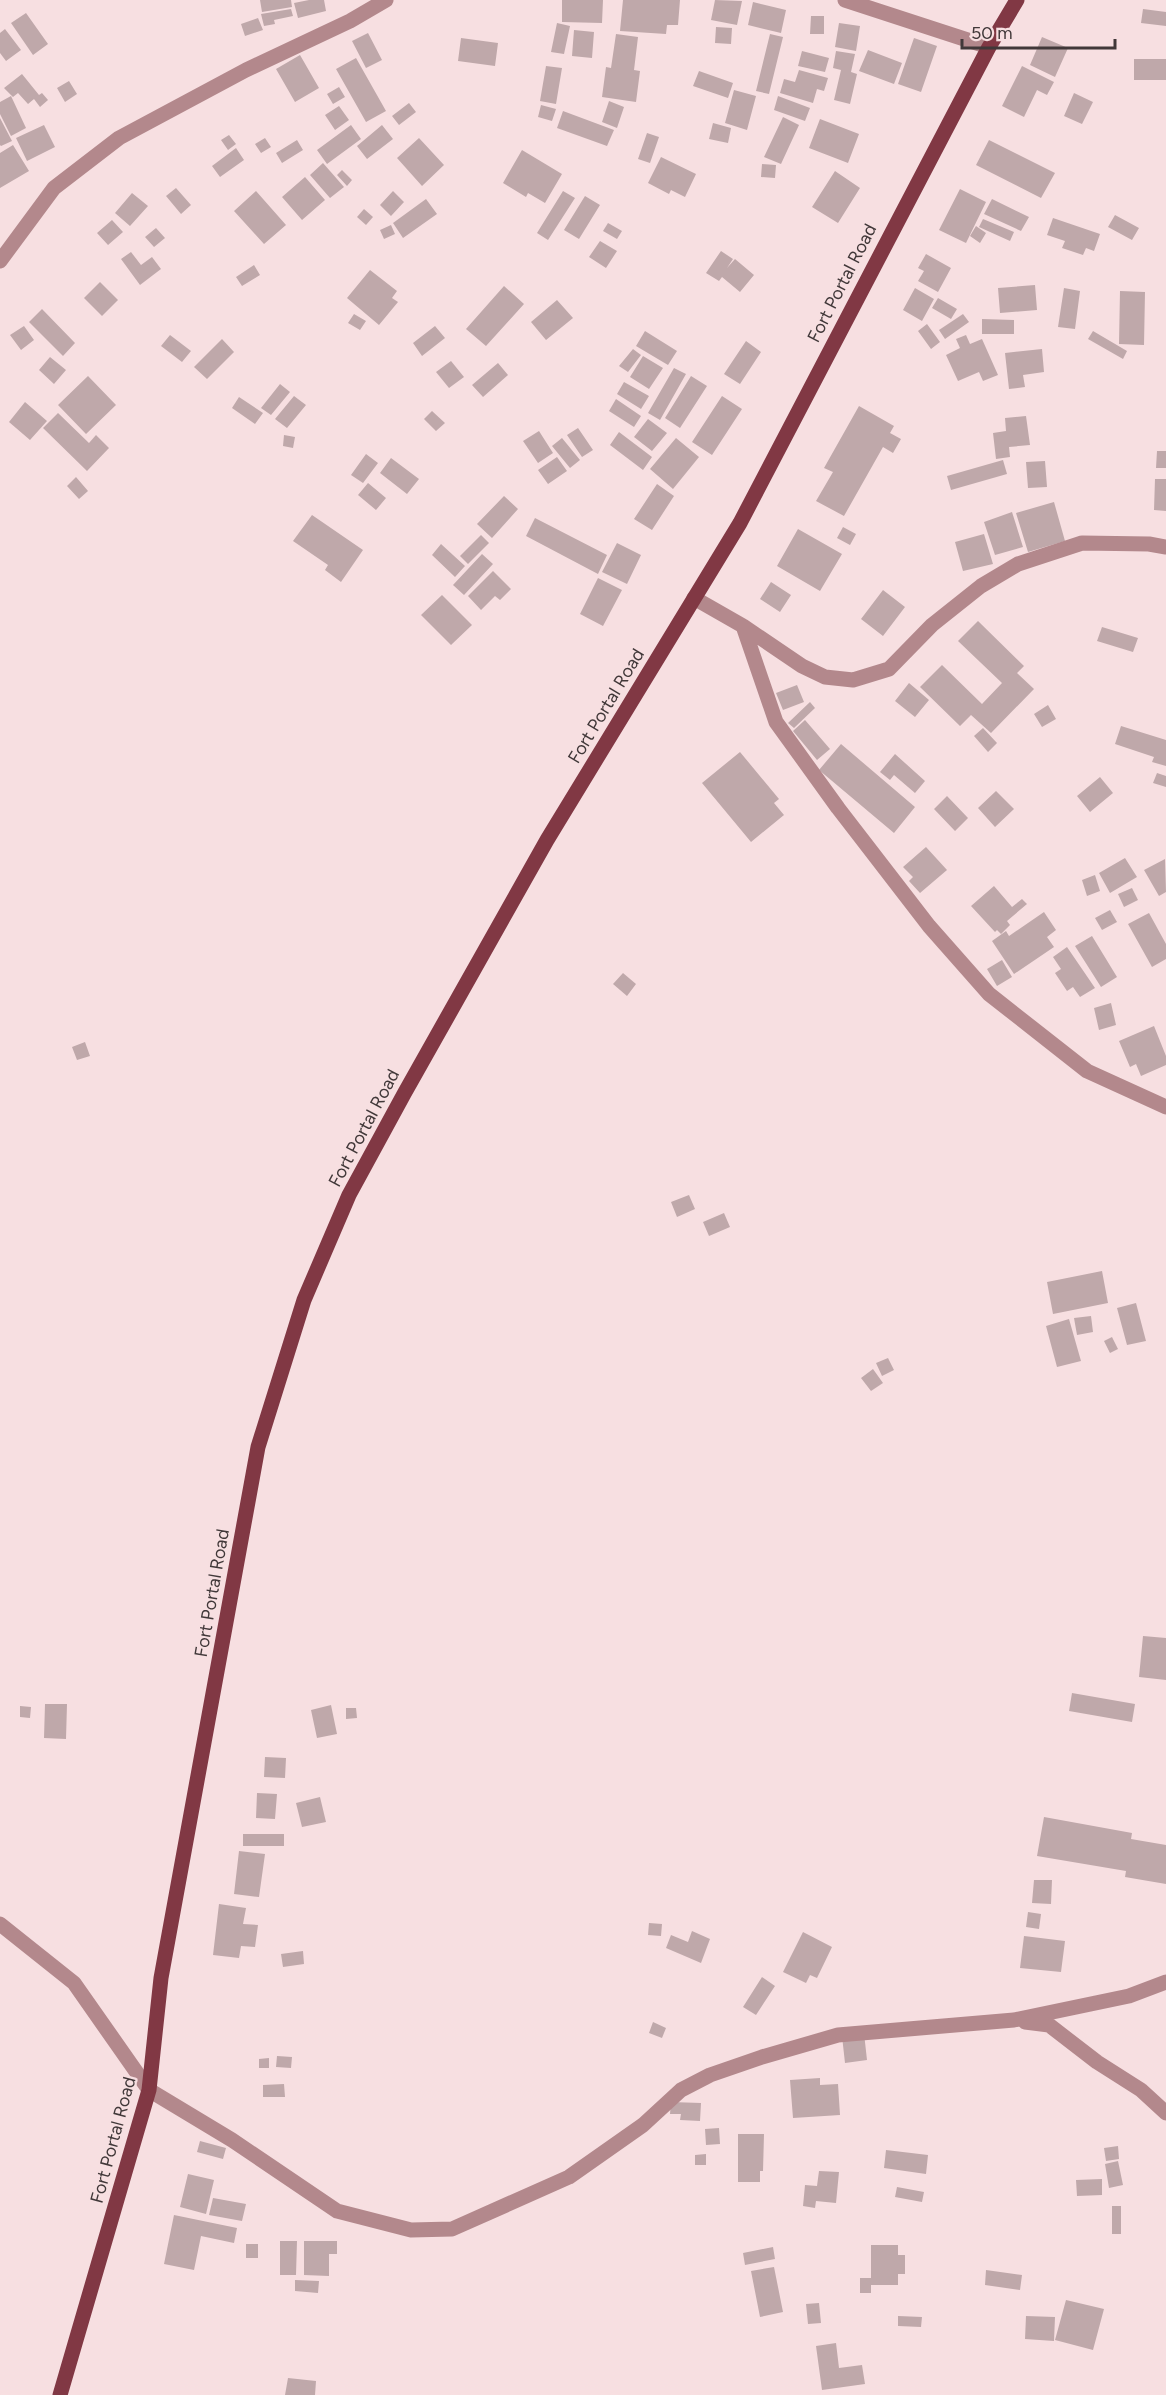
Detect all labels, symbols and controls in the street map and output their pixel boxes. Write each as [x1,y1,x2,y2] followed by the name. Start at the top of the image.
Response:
[962,12,1115,50] scale bar
[971,22,1013,44] text: 50 m
[803,220,881,346] street label: Fort Portal Road
[563,645,649,767] street label: Fort Portal Road
[324,1065,404,1191] street label: Fort Portal Road
[190,1527,234,1659] street label: Fort Portal Road
[86,2074,140,2206] street label: Fort Portal Road

